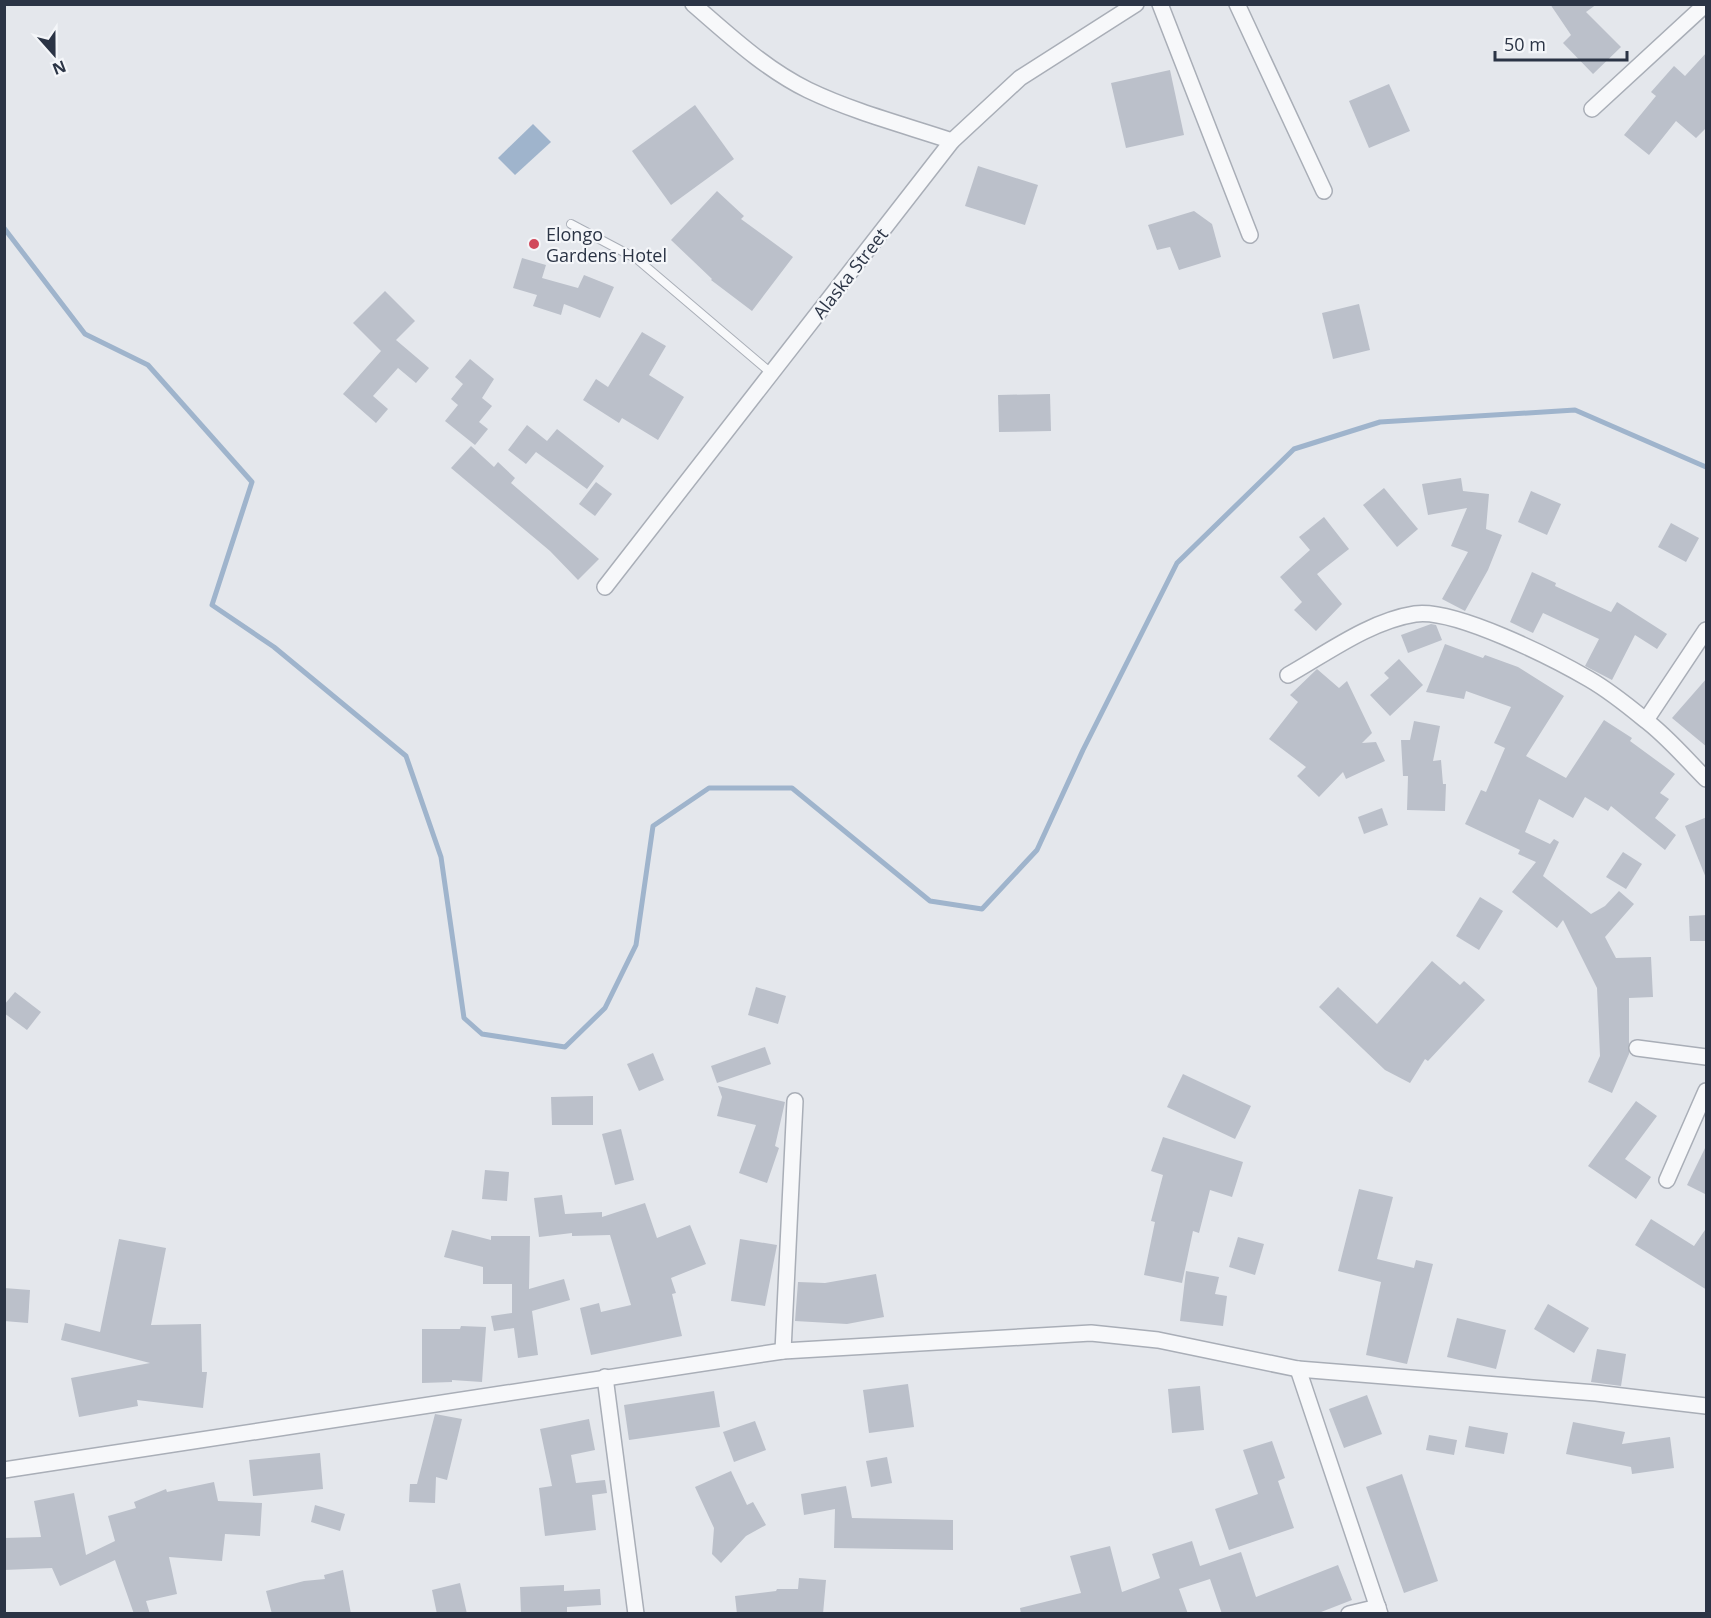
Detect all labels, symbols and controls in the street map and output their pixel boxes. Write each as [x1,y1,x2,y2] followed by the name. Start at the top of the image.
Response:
[24,24,84,84] north arrow
[1495,24,1627,62] scale bar
[1504,32,1546,56] text: 50 m
[49,55,69,81] text: N
[546,222,667,267] place label: Elongo Gardens Hotel
[807,223,893,323] street label: Alaska Street
[527,237,541,251] marker: Elongo Gardens Hotel

